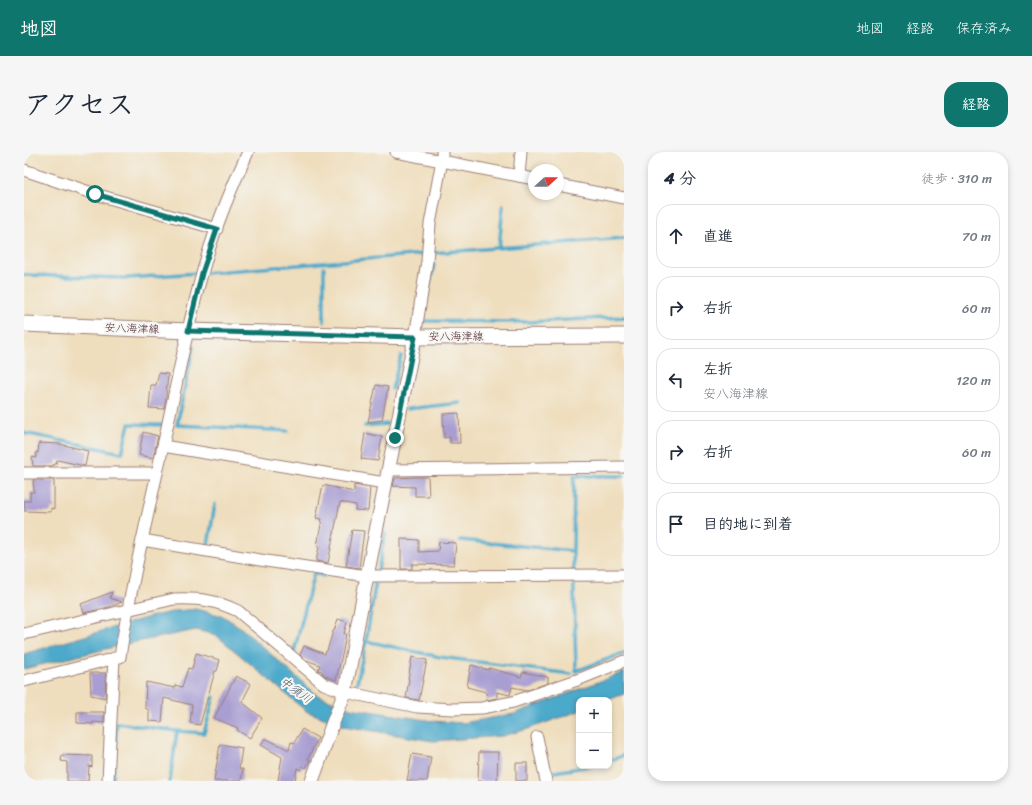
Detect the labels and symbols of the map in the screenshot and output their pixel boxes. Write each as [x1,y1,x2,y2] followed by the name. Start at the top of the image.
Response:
[528,164,564,200] north arrow
[86,185,104,203] route start
[104,318,160,339] street label: 安八海津線
[429,327,484,346] street label: 安八海津線
[386,429,404,447] route end
[275,671,317,709] water label: 中須川

